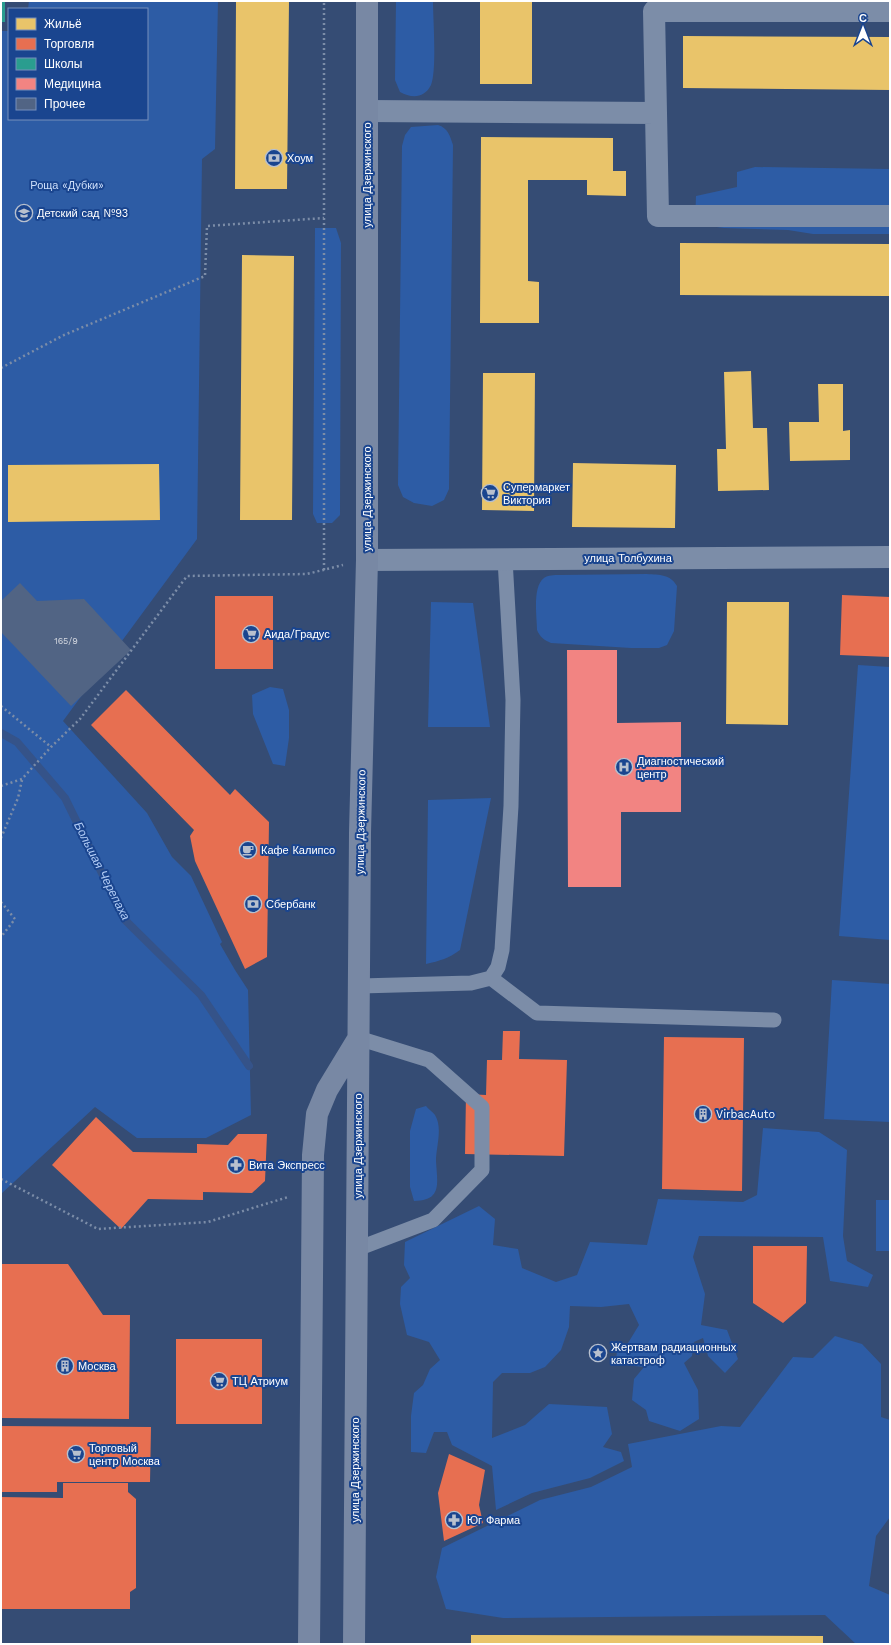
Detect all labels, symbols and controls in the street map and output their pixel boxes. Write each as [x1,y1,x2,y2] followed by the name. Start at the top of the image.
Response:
[8,8,148,120] legend
[843,8,883,48] north arrow
[859,12,867,25] text: С
[44,17,82,31] text: Жильё
[44,37,94,51] text: Торговля
[44,57,82,71] text: Школы
[44,77,101,91] text: Медицина
[44,97,86,111] text: Прочее
[361,123,374,227] street label: улица Дзержинского
[264,148,284,168] bank icon: Хоум
[287,152,313,165] place label: Хоум
[30,179,104,192] park label: Роща «Дубки»
[14,203,34,223] school or university icon: Детский сад №93
[37,207,128,220] place label: Детский сад №93
[361,447,374,551] street label: улица Дзержинского
[503,481,570,507] place label: Супермаркет Виктория
[480,483,500,503] supermarket icon: Супермаркет Виктория
[584,552,673,565] street label: улица Толбухина
[241,624,261,644] supermarket icon: Аида/Градус
[264,628,330,641] place label: Аида/Градус
[54,636,78,646] house number: 165/9
[637,755,724,781] place label: Диагностический центр
[614,757,634,777] hospital icon: Диагностический центр
[354,769,368,875] street label: улица Дзержинского
[71,820,133,923] water label: Большая Черепаха
[238,840,258,860] cafe icon: Кафе Калипсо
[261,844,335,857] place label: Кафе Калипсо
[243,894,263,914] bank icon: Сбербанк
[266,898,316,911] place label: Сбербанк
[352,1094,365,1198] street label: улица Дзержинского
[693,1104,713,1124] building icon: VirbacAuto
[716,1108,775,1121] place label: VirbacAuto
[226,1155,246,1175] pharmacy icon: Вита Экспресс
[249,1159,325,1172] place label: Вита Экспресс
[611,1341,737,1367] place label: Жертвам радиационных катастроф
[588,1343,608,1363] place icon: Жертвам радиационных катастроф
[55,1356,75,1376] building icon: Москва
[78,1360,116,1373] place label: Москва
[209,1371,229,1391] supermarket icon: ТЦ Атриум
[232,1375,288,1388] place label: ТЦ Атриум
[349,1418,362,1522] street label: улица Дзержинского
[89,1442,161,1468] place label: Торговый центр Москва
[66,1444,86,1464] supermarket icon: Торговый центр Москва
[444,1510,464,1530] pharmacy icon: Юг Фарма
[467,1514,521,1527] place label: Юг Фарма

